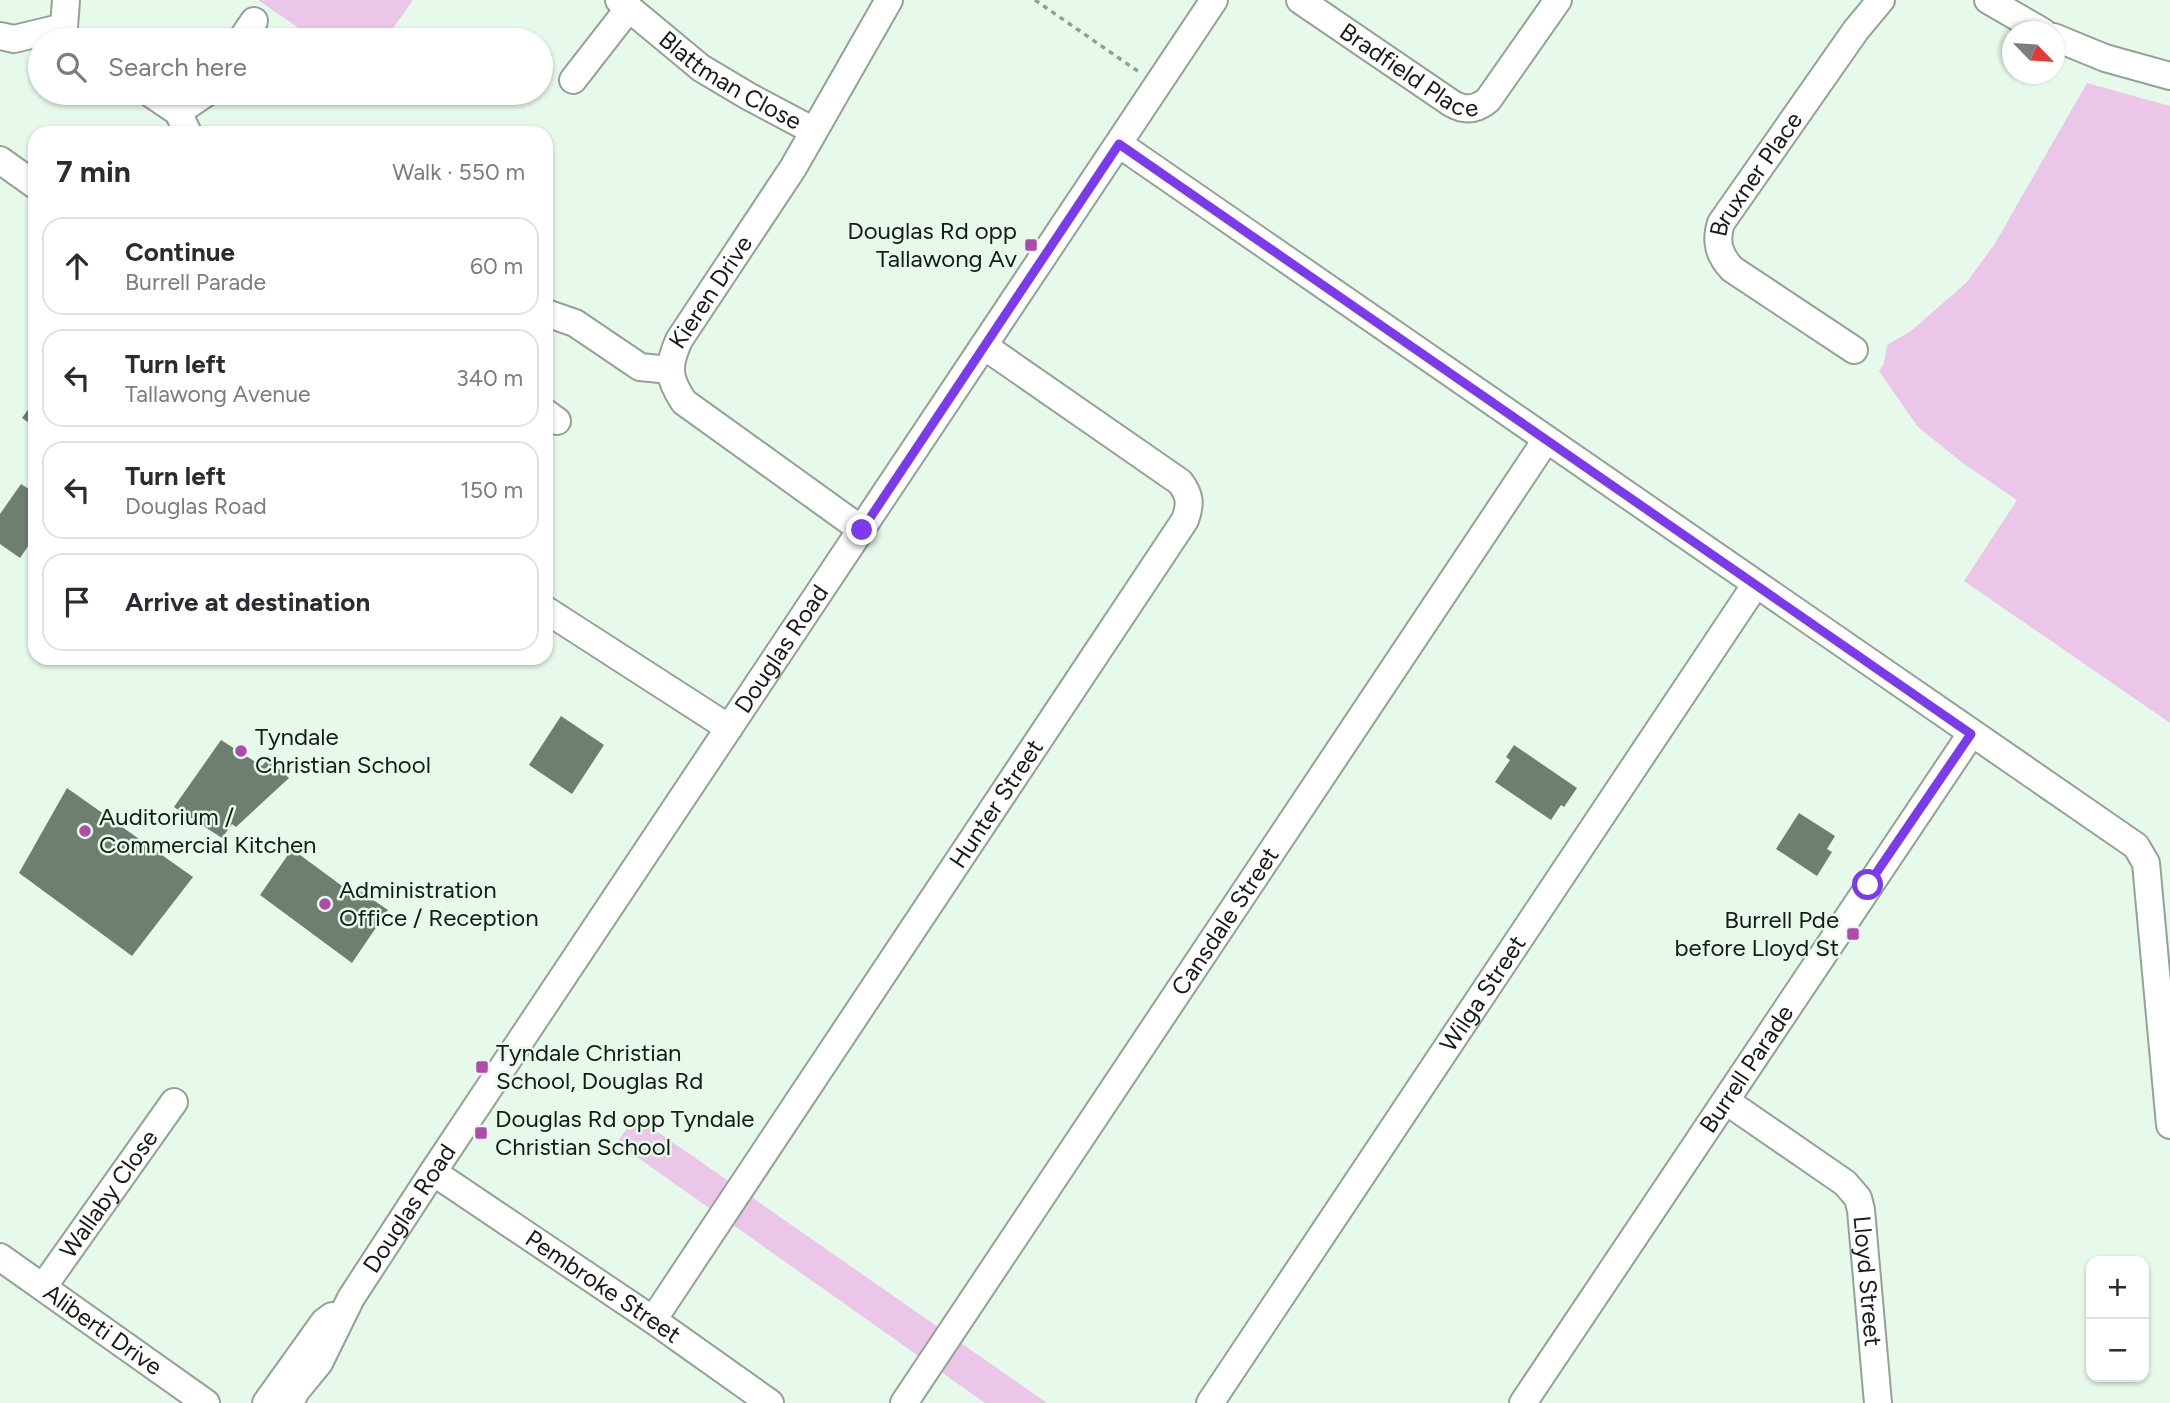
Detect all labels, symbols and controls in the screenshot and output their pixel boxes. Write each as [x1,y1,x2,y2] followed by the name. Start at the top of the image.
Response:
[1334,16,1480,123] street label: Bradfield Place
[2002,21,2065,84] north arrow
[653,24,807,136] street label: Blattman Close
[28,28,553,105] search box
[52,48,90,86] icon: search
[108,51,247,83] text: Search here
[1703,106,1808,239] street label: Bruxner Place
[56,153,131,190] text: 7 min
[392,158,525,186] text: Walk · 550 m
[847,216,1018,273] place label: Douglas Rd opp Tallawong Av
[662,230,758,354] street label: Kieren Drive
[125,236,235,268] text: Continue
[1023,237,1039,253] marker: Douglas Rd opp Tallawong Av
[58,247,96,285] icon: ahead
[470,252,523,280] text: 60 m
[125,268,266,296] text: Burrell Parade
[125,348,226,380] text: Turn left
[58,359,96,397] icon: left
[456,364,523,392] text: 340 m
[125,380,311,408] text: Tallawong Avenue
[125,460,226,492] text: Turn left
[58,471,96,509] icon: left
[460,476,523,504] text: 150 m
[125,492,267,520] text: Douglas Road
[846,514,877,545] route end
[728,579,834,718] street label: Douglas Road
[58,583,96,621] icon: arrive
[125,586,370,618] text: Arrive at destination
[255,722,431,779] place label: Tyndale Christian School
[943,734,1049,873] street label: Hunter Street
[233,743,249,759] marker: Tyndale Christian School
[99,802,316,859] place label: Auditorium / Commercial Kitchen
[77,823,93,839] marker: Auditorium / Commercial Kitchen
[1165,841,1285,1001] street label: Cansdale Street
[1852,869,1883,900] route start
[339,875,539,932] place label: Administration Office / Reception
[317,896,333,912] marker: Administration Office / Reception
[1674,905,1839,962] place label: Burrell Pde before Lloyd St
[1845,926,1861,942] marker: Burrell Pde before Lloyd St
[1433,930,1532,1057] street label: Wilga Street
[1693,999,1799,1138] street label: Burrell Parade
[496,1038,703,1095] place label: Tyndale Christian School, Douglas Rd
[474,1059,490,1075] marker: Tyndale Christian School, Douglas Rd
[495,1104,754,1161] place label: Douglas Rd opp Tyndale Christian School
[53,1124,164,1263] street label: Wallaby Close
[473,1125,489,1141] marker: Douglas Rd opp Tyndale Christian School
[356,1138,462,1278] street label: Douglas Road
[1848,1214,1888,1347] street label: Lloyd Street
[520,1223,686,1349] street label: Pembroke Street
[2086,1256,2149,1382] map controls
[2086,1256,2149,1319] button: +
[38,1278,168,1381] street label: Aliberti Drive
[2086,1319,2149,1382] button: −

